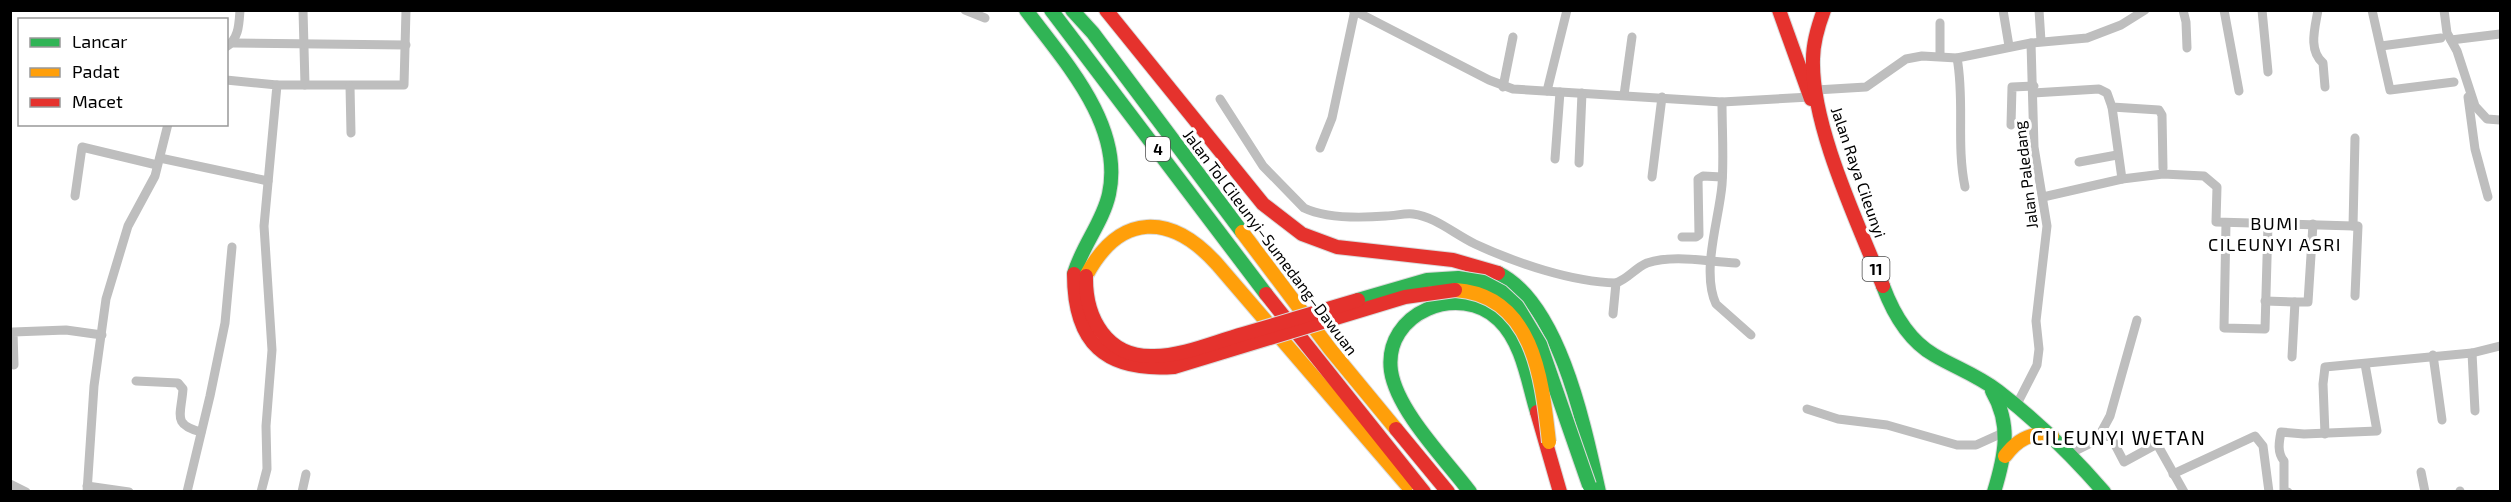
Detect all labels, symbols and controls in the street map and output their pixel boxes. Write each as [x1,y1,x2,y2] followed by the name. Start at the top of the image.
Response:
[18,18,228,126] legend
[72,30,128,52] text: Lancar
[72,60,120,82] text: Padat
[72,90,123,112] text: Macet
[1828,104,1890,240] street label: Jalan Raya Cileunyi
[2009,120,2041,230] street label: Jalan Paledang
[1180,125,1362,359] street label: Jalan Tol Cileunyi–Sumedang–Dawuan
[1146,137,1170,161] road number: 4
[2208,212,2342,255] district label: BUMI CILEUNYI ASRI
[1862,257,1890,281] road number: 11
[2032,425,2206,449] district label: CILEUNYI WETAN

